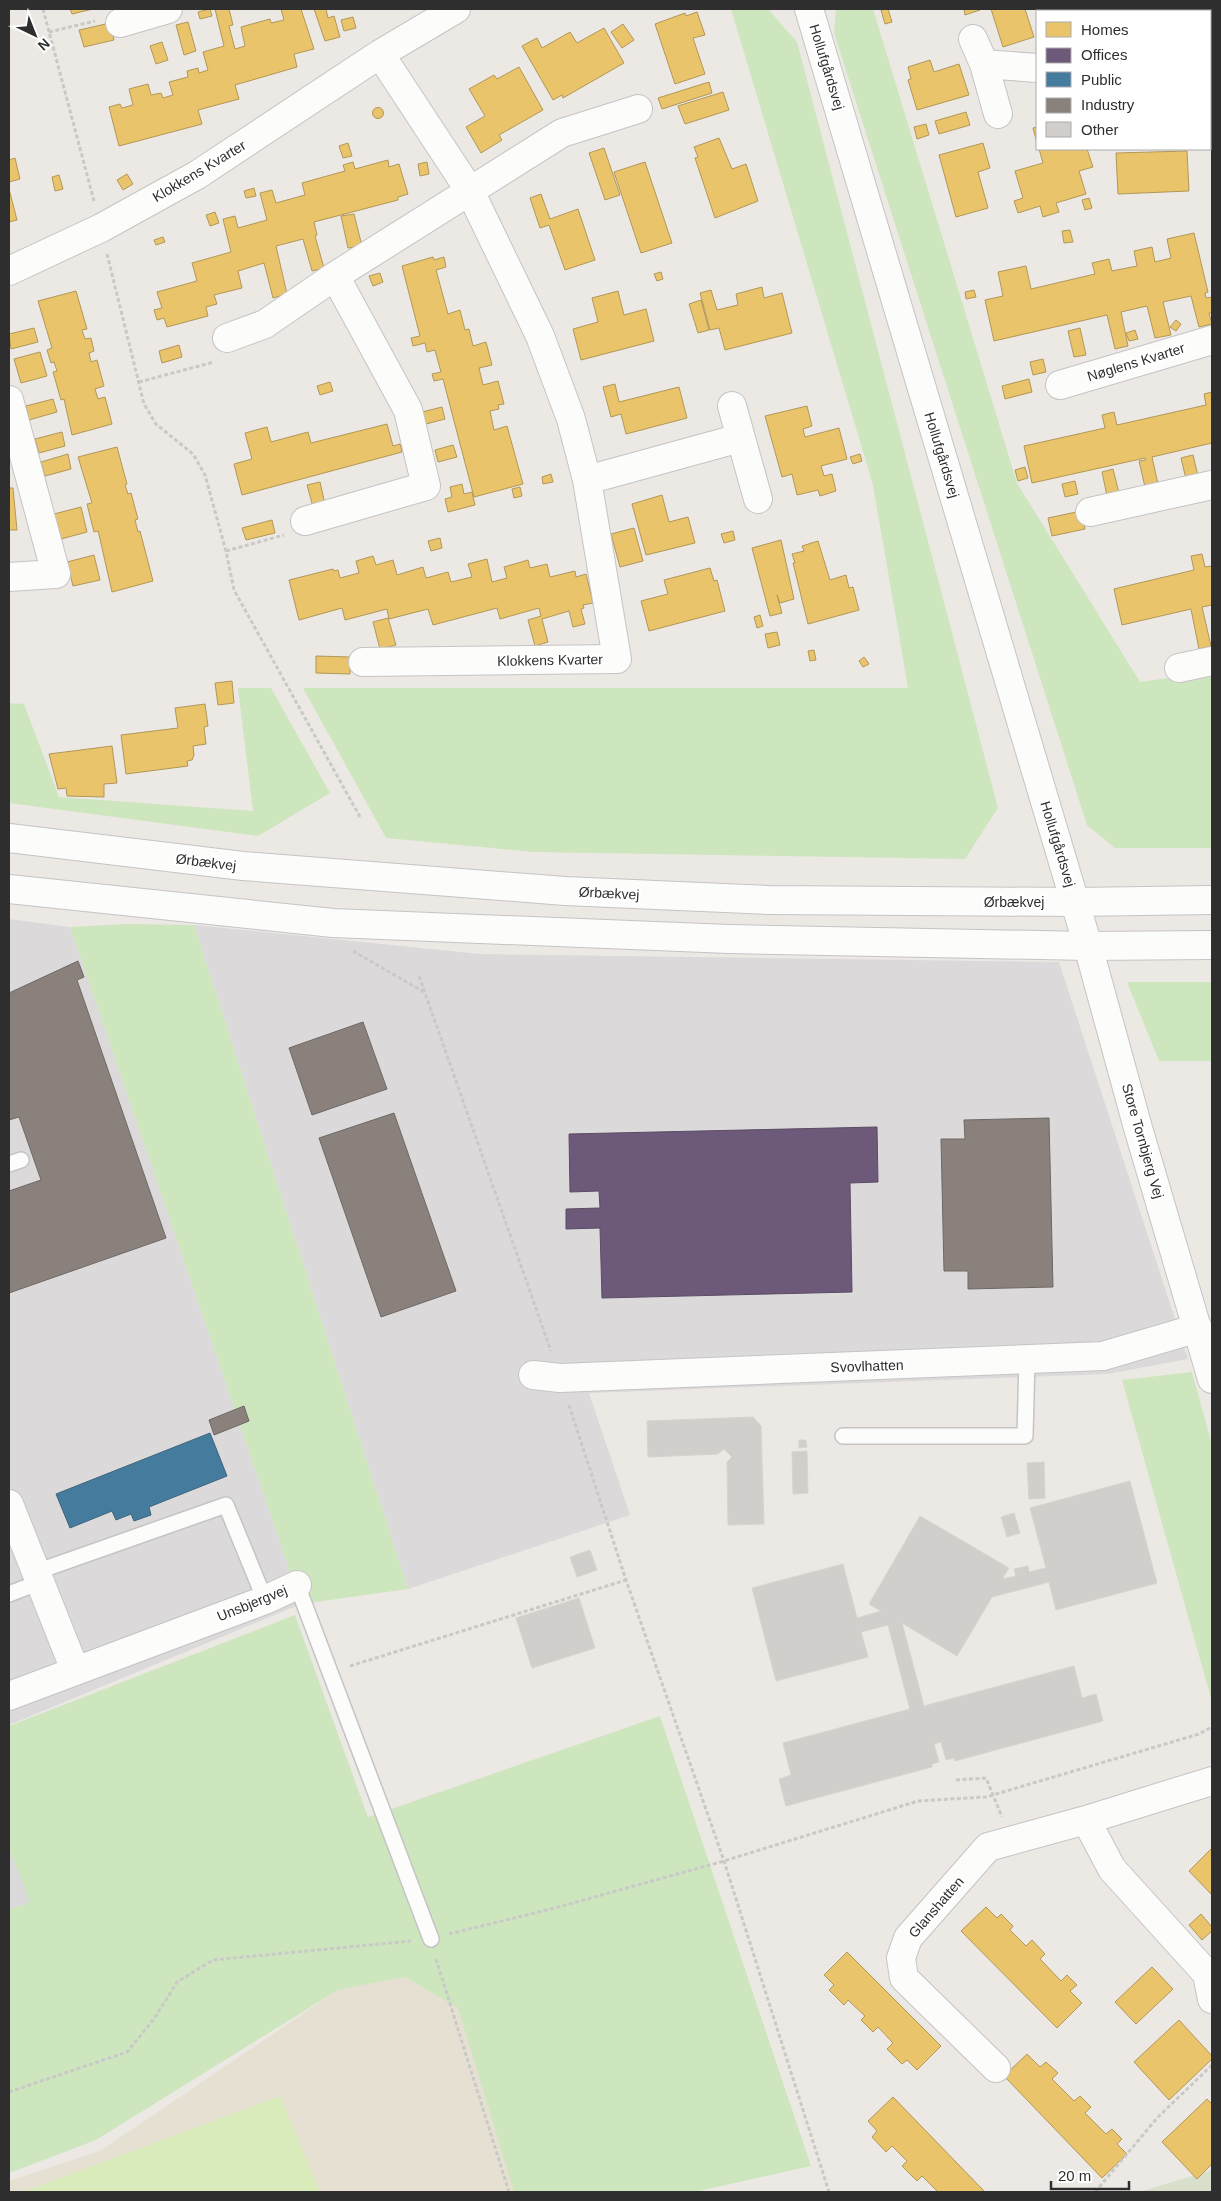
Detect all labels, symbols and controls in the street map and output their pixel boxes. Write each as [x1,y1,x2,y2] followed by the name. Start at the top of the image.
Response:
[10,10,60,60] north arrow
[1036,10,1211,150] legend
[1081,21,1129,38] text: Homes
[806,22,848,112] street label: Hollufgårdsvej
[35,35,53,54] text: N
[1081,46,1127,63] text: Offices
[1081,71,1122,88] text: Public
[1081,96,1135,113] text: Industry
[1081,121,1119,138] text: Other
[150,137,249,205] street label: Klokkens Kvarter
[1085,339,1187,384] street label: Nøglens Kvarter
[921,410,963,500] street label: Hollufgårdsvej
[497,651,603,669] street label: Klokkens Kvarter
[1037,799,1079,889] street label: Hollufgårdsvej
[175,850,237,874] street label: Ørbækvej
[578,883,640,903] street label: Ørbækvej
[984,894,1044,910] street label: Ørbækvej
[1119,1082,1167,1200] street label: Store Tornbjerg Vej
[830,1357,904,1375] street label: Svovlhatten
[215,1582,289,1624] street label: Unsbjergvej
[905,1873,967,1941] street label: Glanshatten
[1051,2158,1128,2190] scale bar
[1058,2167,1091,2184] text: 20 m

